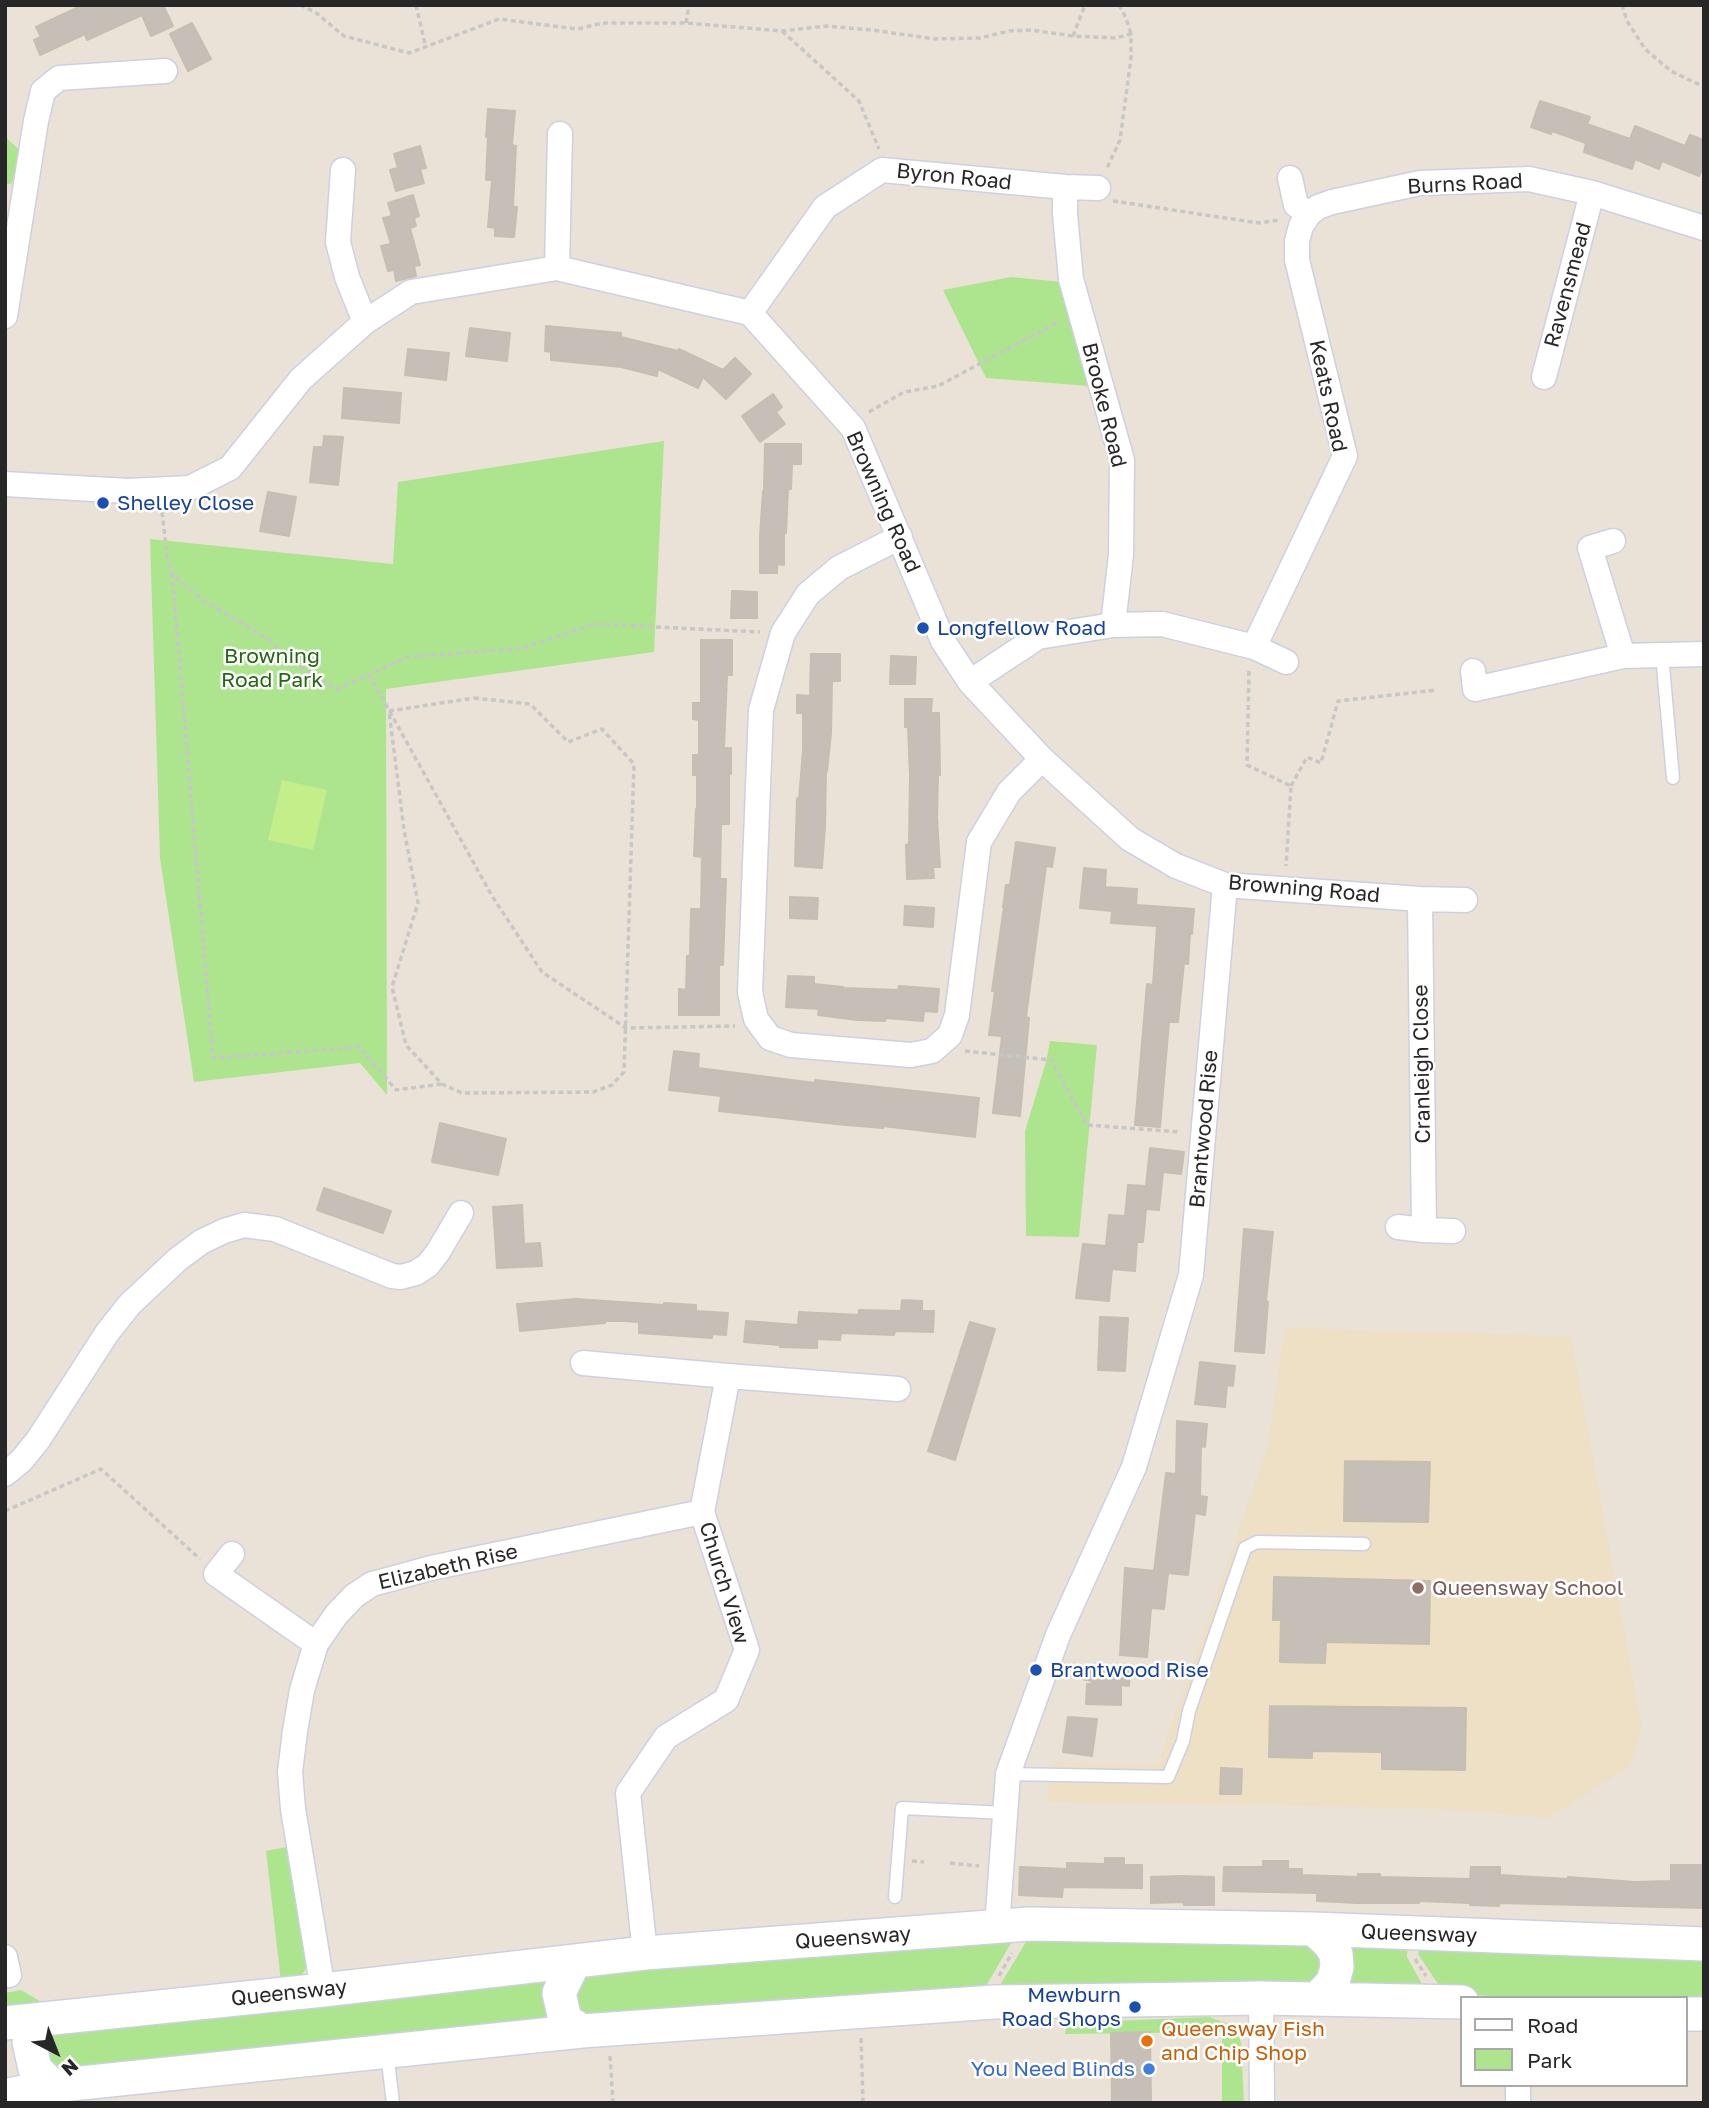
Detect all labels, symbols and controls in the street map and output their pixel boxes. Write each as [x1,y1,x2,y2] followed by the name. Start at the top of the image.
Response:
[895,158,1013,196] street label: Byron Road
[1407,168,1523,200] street label: Burns Road
[1539,220,1597,350] street label: Ravensmead
[1304,338,1352,454] street label: Keats Road
[1076,340,1132,470] street label: Brooke Road
[840,427,926,577] street label: Browning Road
[117,490,254,516] place label: Shelley Close
[95,495,111,511] marker: Shelley Close
[937,615,1106,641] place label: Longfellow Road
[915,620,931,636] marker: Longfellow Road
[221,643,323,693] park label: Browning Road Park
[1227,870,1381,908] street label: Browning Road
[1408,984,1436,1144] street label: Cranleigh Close
[1185,1049,1223,1209] street label: Brantwood Rise
[694,1519,754,1647] street label: Church View
[376,1539,520,1595] street label: Elizabeth Rise
[1432,1575,1623,1601] place label: Queensway School
[1410,1580,1426,1596] marker: Queensway School
[1050,1657,1209,1683] place label: Brantwood Rise
[1028,1662,1044,1678] marker: Brantwood Rise
[1360,1919,1478,1949] street label: Queensway
[794,1921,912,1955] street label: Queensway
[230,1974,348,2012] street label: Queensway
[1001,1982,1121,2032] place label: Mewburn Road Shops
[1460,1996,1688,2087] legend
[1127,1999,1143,2015] marker: Mewburn Road Shops
[1527,2012,1578,2038] text: Road
[1161,2016,1325,2066] place label: Queensway Fish and Chip Shop
[21,2017,91,2087] north arrow
[1139,2033,1155,2049] marker: Queensway Fish and Chip Shop
[1527,2047,1572,2073] text: Park
[57,2055,83,2081] text: N
[971,2056,1135,2082] place label: You Need Blinds
[1141,2061,1157,2077] marker: You Need Blinds

